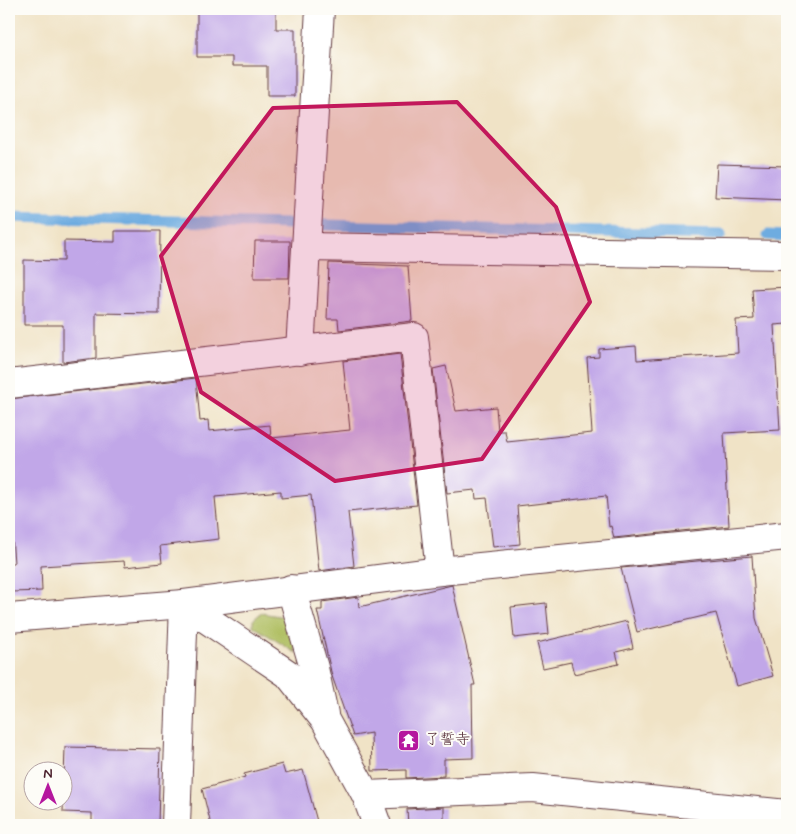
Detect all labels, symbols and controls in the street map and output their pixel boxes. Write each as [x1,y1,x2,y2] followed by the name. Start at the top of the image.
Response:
[397,728,421,752] temple icon: 了誓寺
[425,730,470,750] place label: 了誓寺
[22,762,72,812] north arrow
[43,765,53,783] text: N

